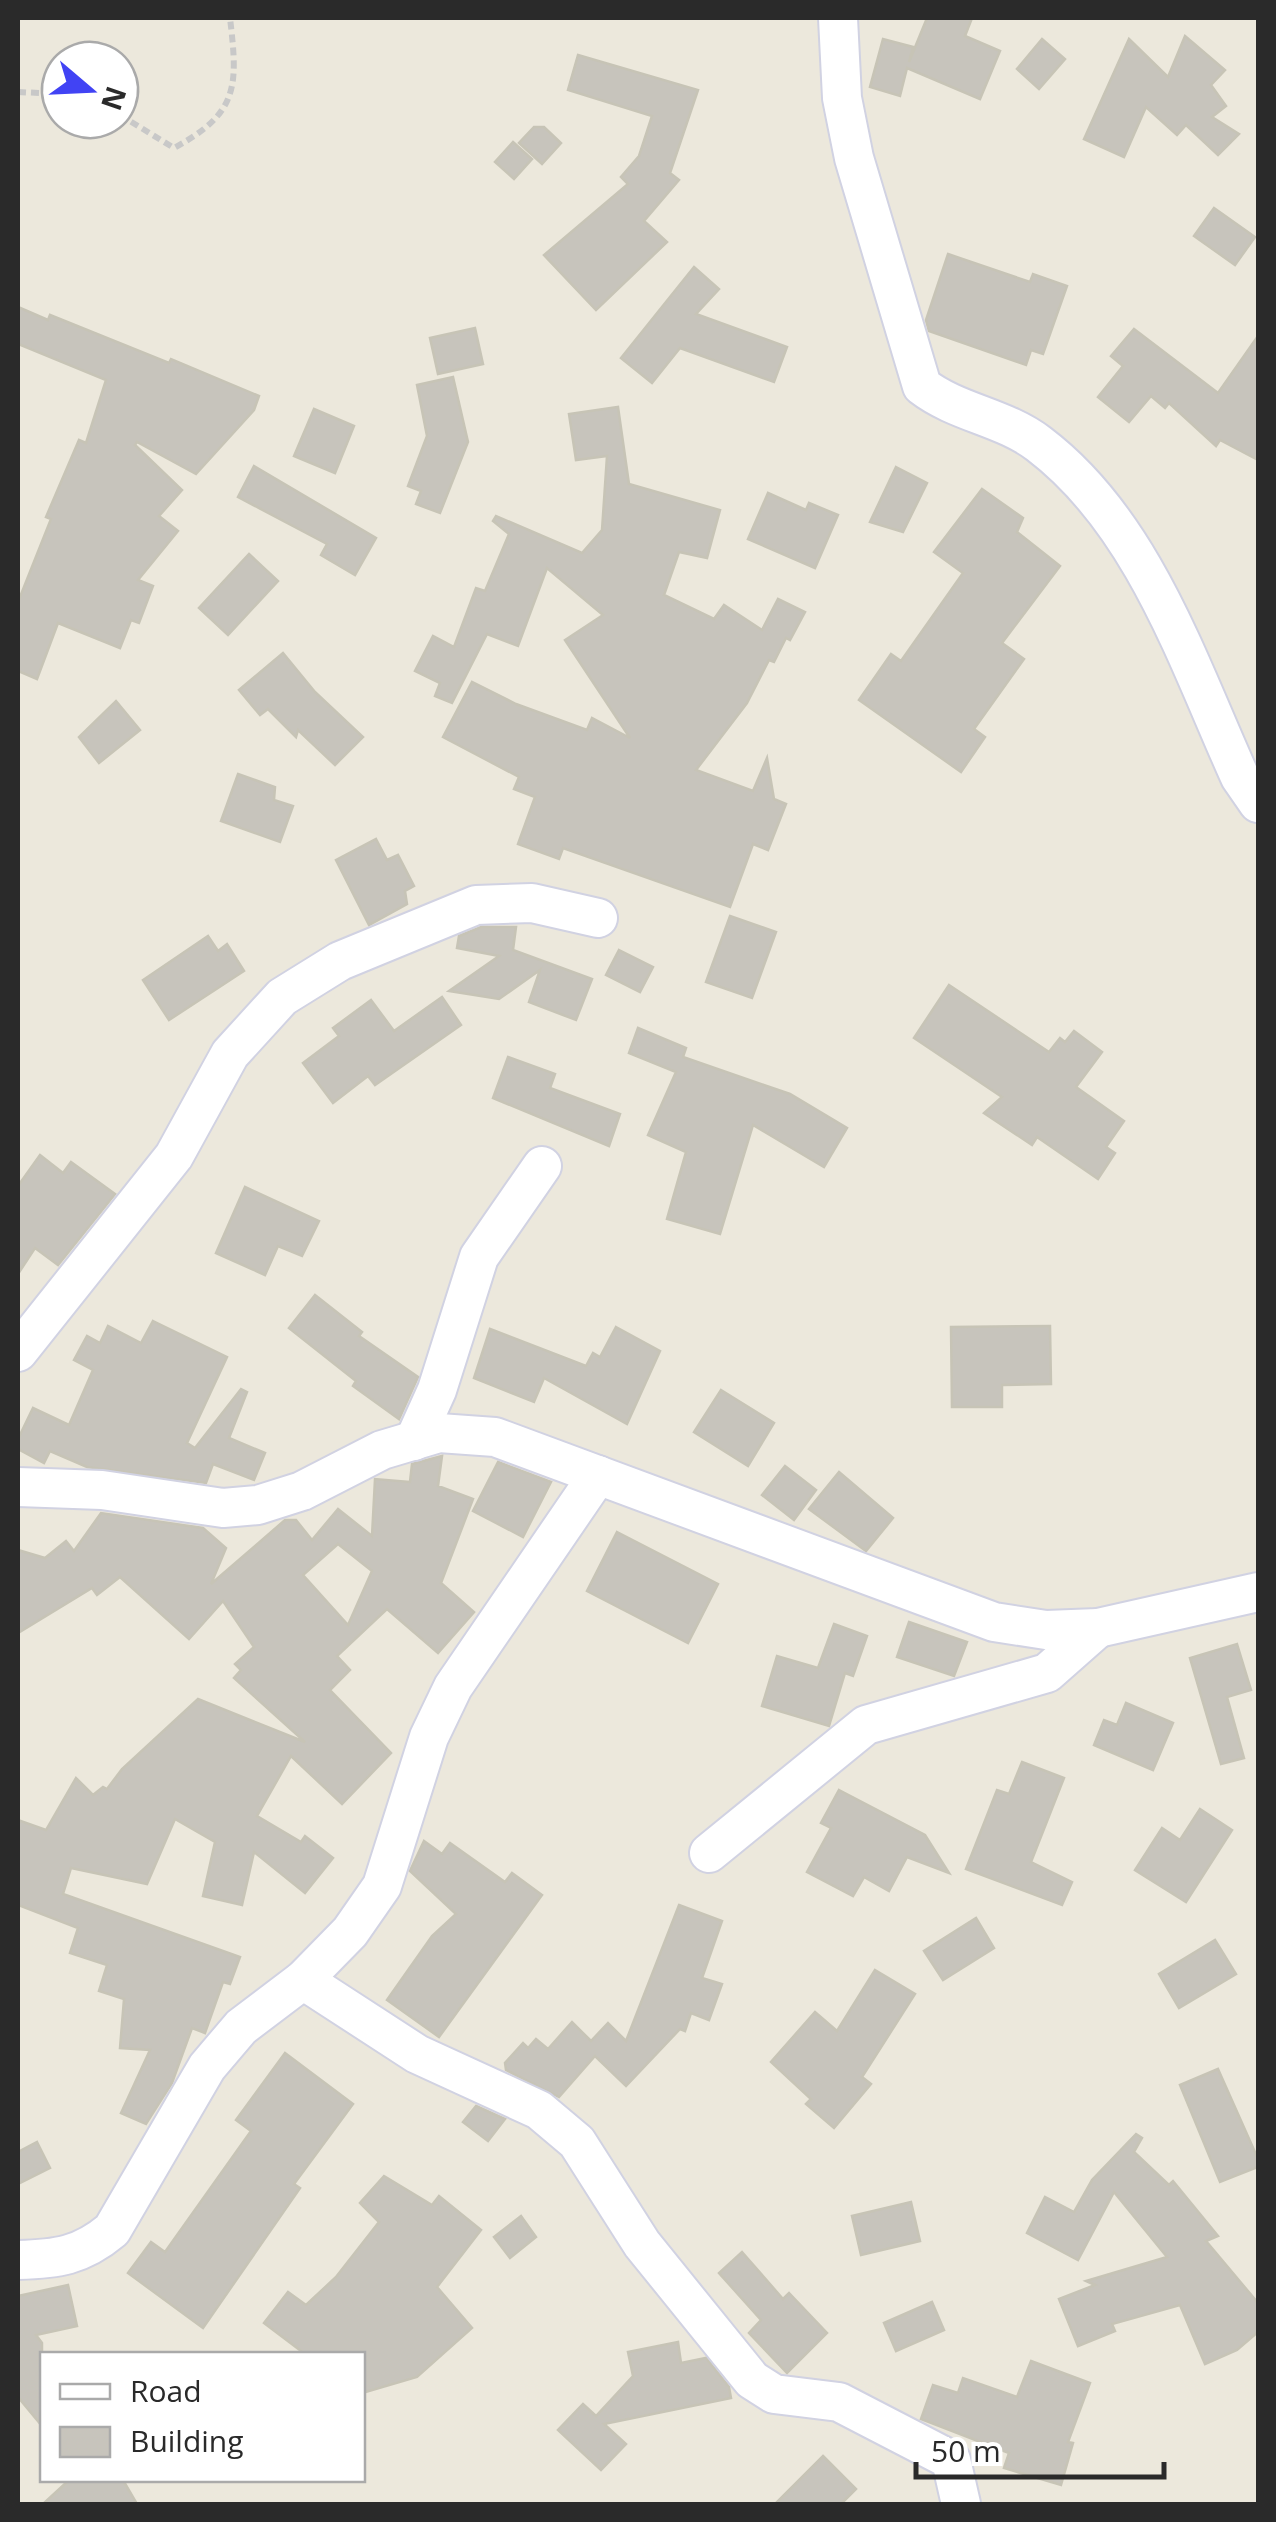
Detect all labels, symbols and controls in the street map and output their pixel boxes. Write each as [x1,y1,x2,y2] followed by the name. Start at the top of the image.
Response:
[40,40,140,140] north arrow
[93,82,136,115] text: N
[40,2352,365,2482] legend
[130,2370,202,2411] text: Road
[916,2417,1164,2479] scale bar
[130,2420,244,2461] text: Building
[931,2430,1001,2471] text: 50 m

